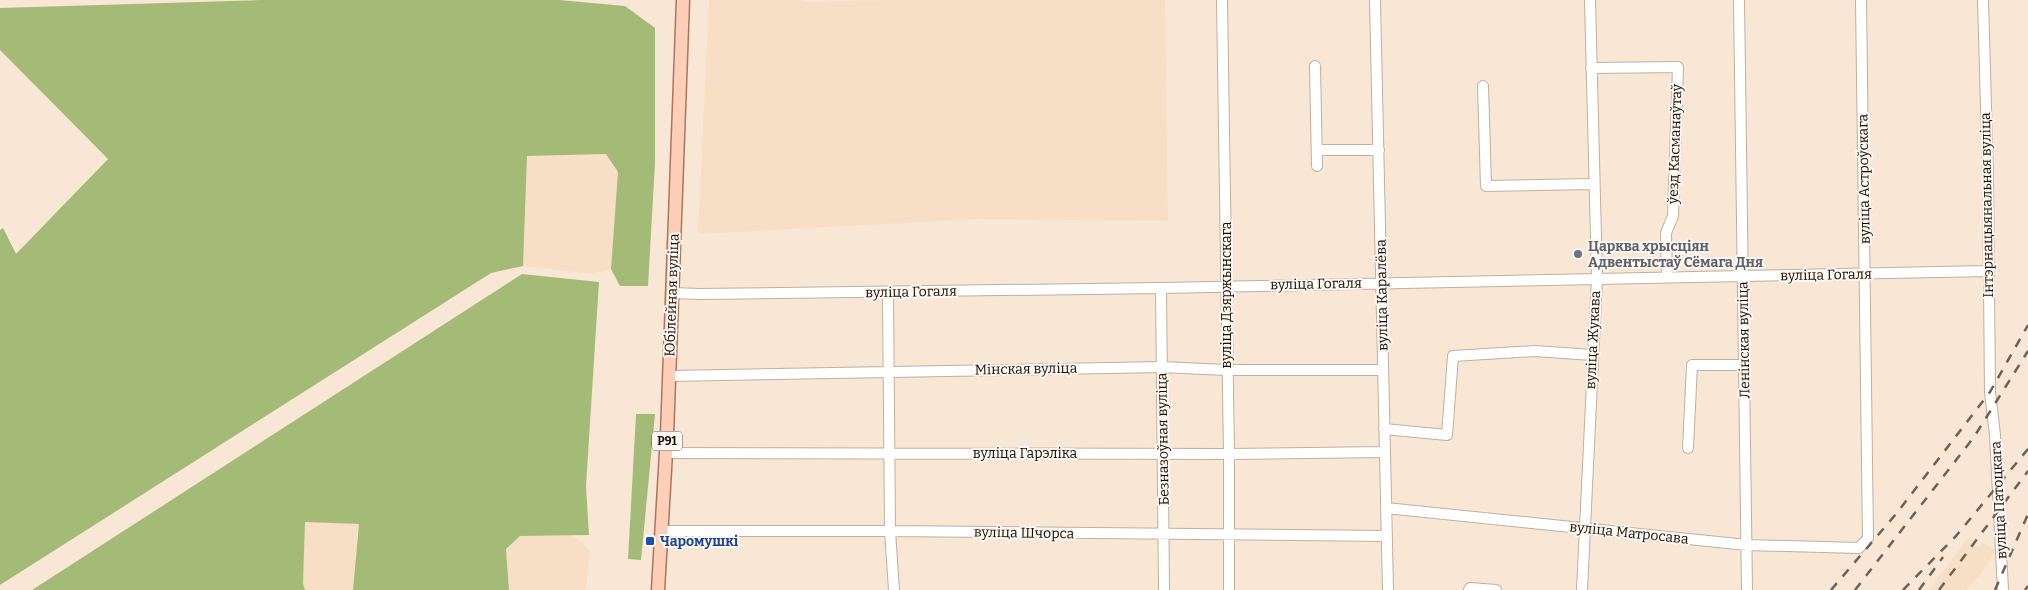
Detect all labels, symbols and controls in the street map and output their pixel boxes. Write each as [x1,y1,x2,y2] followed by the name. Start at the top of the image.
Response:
[1664,83,1686,205] street label: ўезд Касманаўтаў
[1977,112,1997,298] street label: Інтэрнацыянальная вуліца
[1854,114,1874,244] street label: вуліца Астроўскага
[1218,221,1235,368] street label: вуліца Дзяржынскага
[661,233,683,357] street label: Юбілейная вуліца
[1588,238,1763,271] place label: Царква хрысціян Адвентыстаў Сёмага Дня
[1373,239,1391,351] street label: вуліца Каралёва
[1572,248,1584,260] marker: Царква хрысціян Адвентыстаў Сёмага Дня
[1780,266,1872,284] street label: вуліца Гогаля
[1270,275,1362,293] street label: вуліца Гогаля
[1734,281,1754,399] street label: Ленінская вуліца
[865,283,957,301] street label: вуліца Гогаля
[1582,290,1604,390] street label: вуліца Жукава
[974,360,1078,378] street label: Мінская вуліца
[1153,372,1173,506] street label: Безназоўная вуліца
[652,432,682,451] road number: Р91
[1987,440,2011,559] street label: вуліца Патоцкага
[973,445,1078,462] street label: вуліца Гарэліка
[1569,518,1690,548] street label: вуліца Матросава
[974,524,1075,542] street label: вуліца Шчорса
[660,533,739,550] place label: Чаромушкі
[644,535,656,547] marker: Чаромушкі

